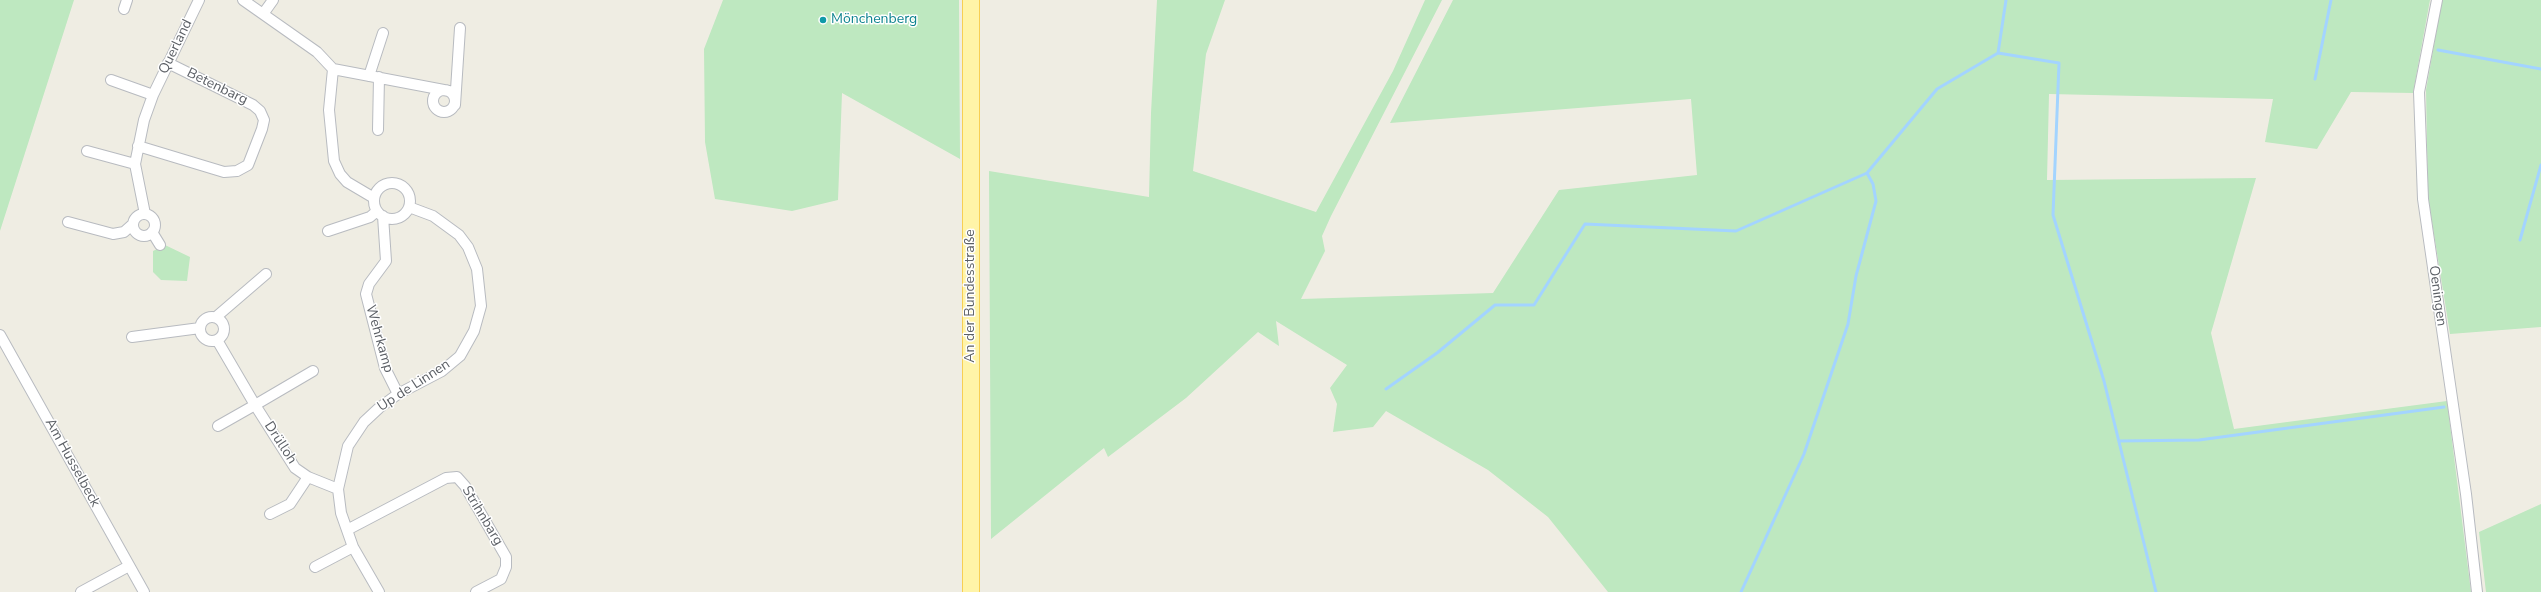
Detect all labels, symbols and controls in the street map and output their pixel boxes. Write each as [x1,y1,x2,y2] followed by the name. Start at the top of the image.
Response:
[831,12,917,28] place label: Mönchenberg
[818,15,828,25] marker: Mönchenberg
[156,17,196,77] street label: Querland
[184,65,250,109] street label: Betenbarg
[963,229,979,363] street label: An der Bundesstraße
[2424,265,2450,327] street label: Oeningen
[361,303,397,375] street label: Wehrkamp
[374,356,454,416] street label: Up de Linnen
[41,416,103,510] street label: Am Husselbeck
[260,419,300,467] street label: Drülloh
[458,483,506,549] street label: Strihnbarg

